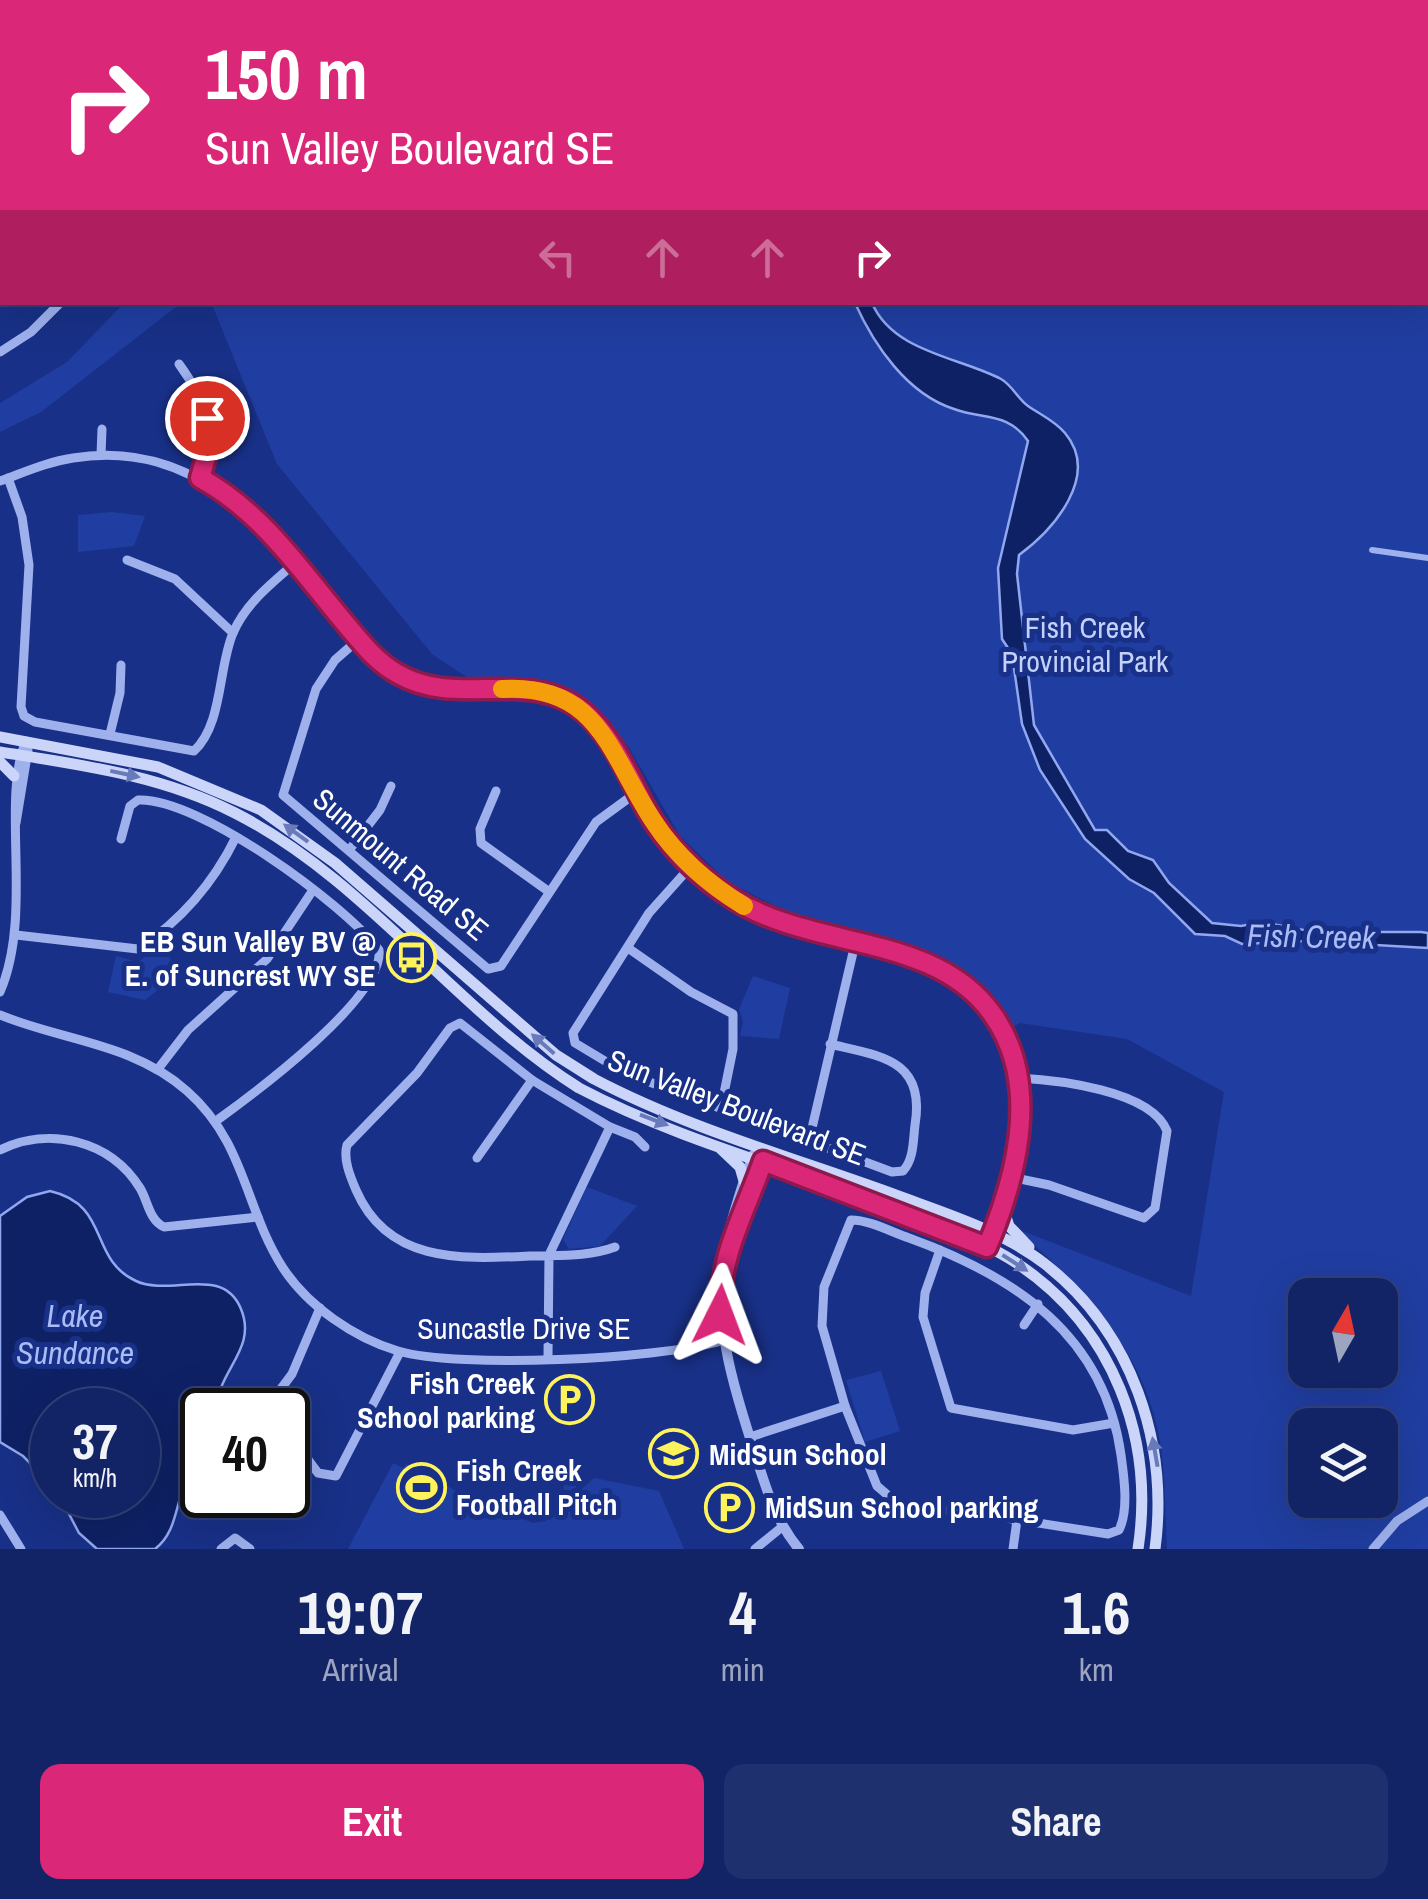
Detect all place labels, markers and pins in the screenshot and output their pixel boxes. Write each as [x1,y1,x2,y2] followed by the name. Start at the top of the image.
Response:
[165,376,250,461] pin
[125,921,376,995] place label: EB Sun Valley BV @ E. of Suncrest WY SE
[385,932,437,984] bus stop icon: EB Sun Valley BV @ E. of Suncrest WY SE
[357,1363,535,1437] place label: Fish Creek School parking
[544,1374,596,1426] parking icon: Fish Creek School parking
[648,1428,700,1480] school or university icon: MidSun School
[709,1434,887,1474] place label: MidSun School
[456,1450,617,1524] place label: Fish Creek Football Pitch
[395,1461,447,1513] sports icon: Fish Creek Football Pitch
[704,1481,756,1533] parking icon: MidSun School parking
[765,1487,1038,1527] place label: MidSun School parking

